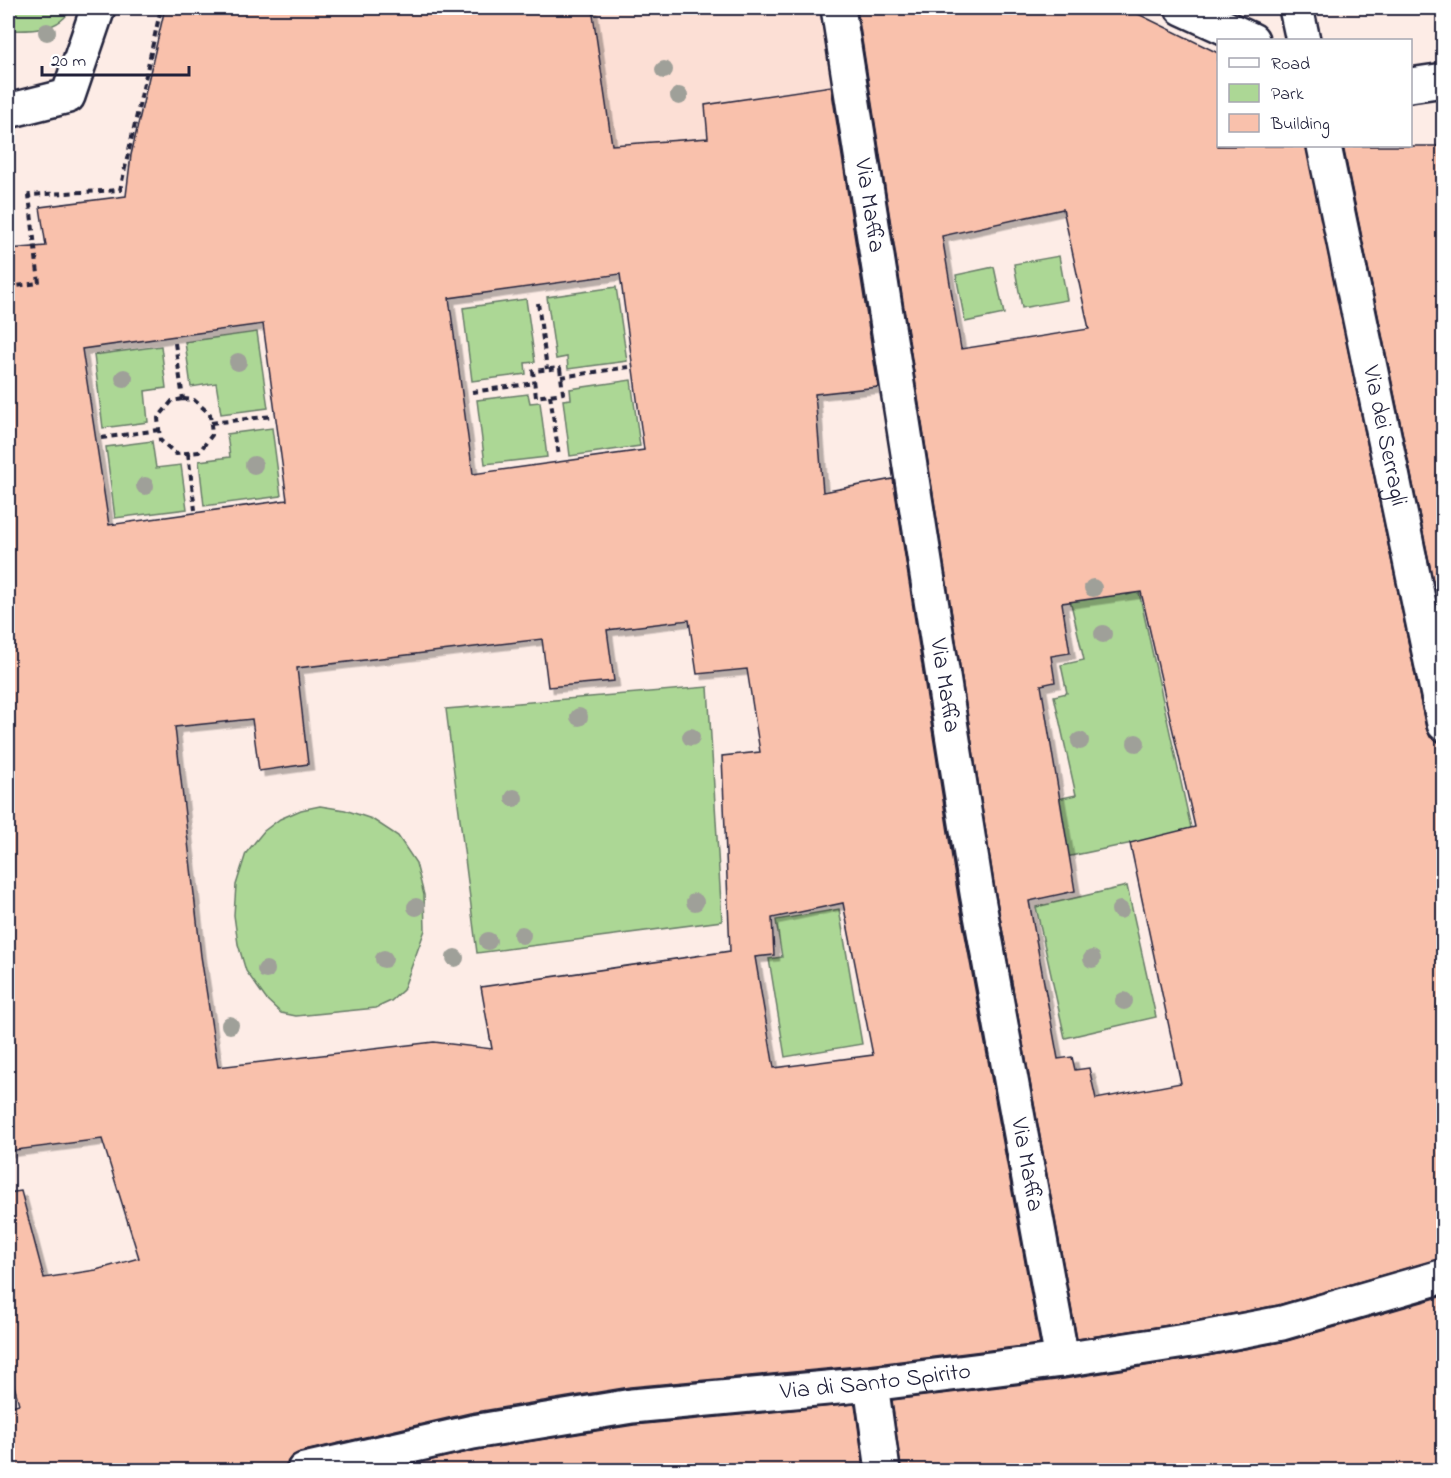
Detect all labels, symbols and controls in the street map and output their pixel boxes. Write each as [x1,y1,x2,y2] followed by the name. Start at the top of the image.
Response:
[42,39,189,77] scale bar
[1217,39,1412,147] legend
[51,49,86,75] text: 20 m
[1271,52,1310,78] text: Road
[1271,82,1304,108] text: Park
[1270,112,1330,139] text: Building
[844,155,894,255] street label: Via Maffia
[1352,361,1416,509] street label: Via dei Serragli
[920,635,969,735] street label: Via Maffia
[1001,1114,1052,1214] street label: Via Maffia
[778,1354,973,1410] street label: Via di Santo Spirito

